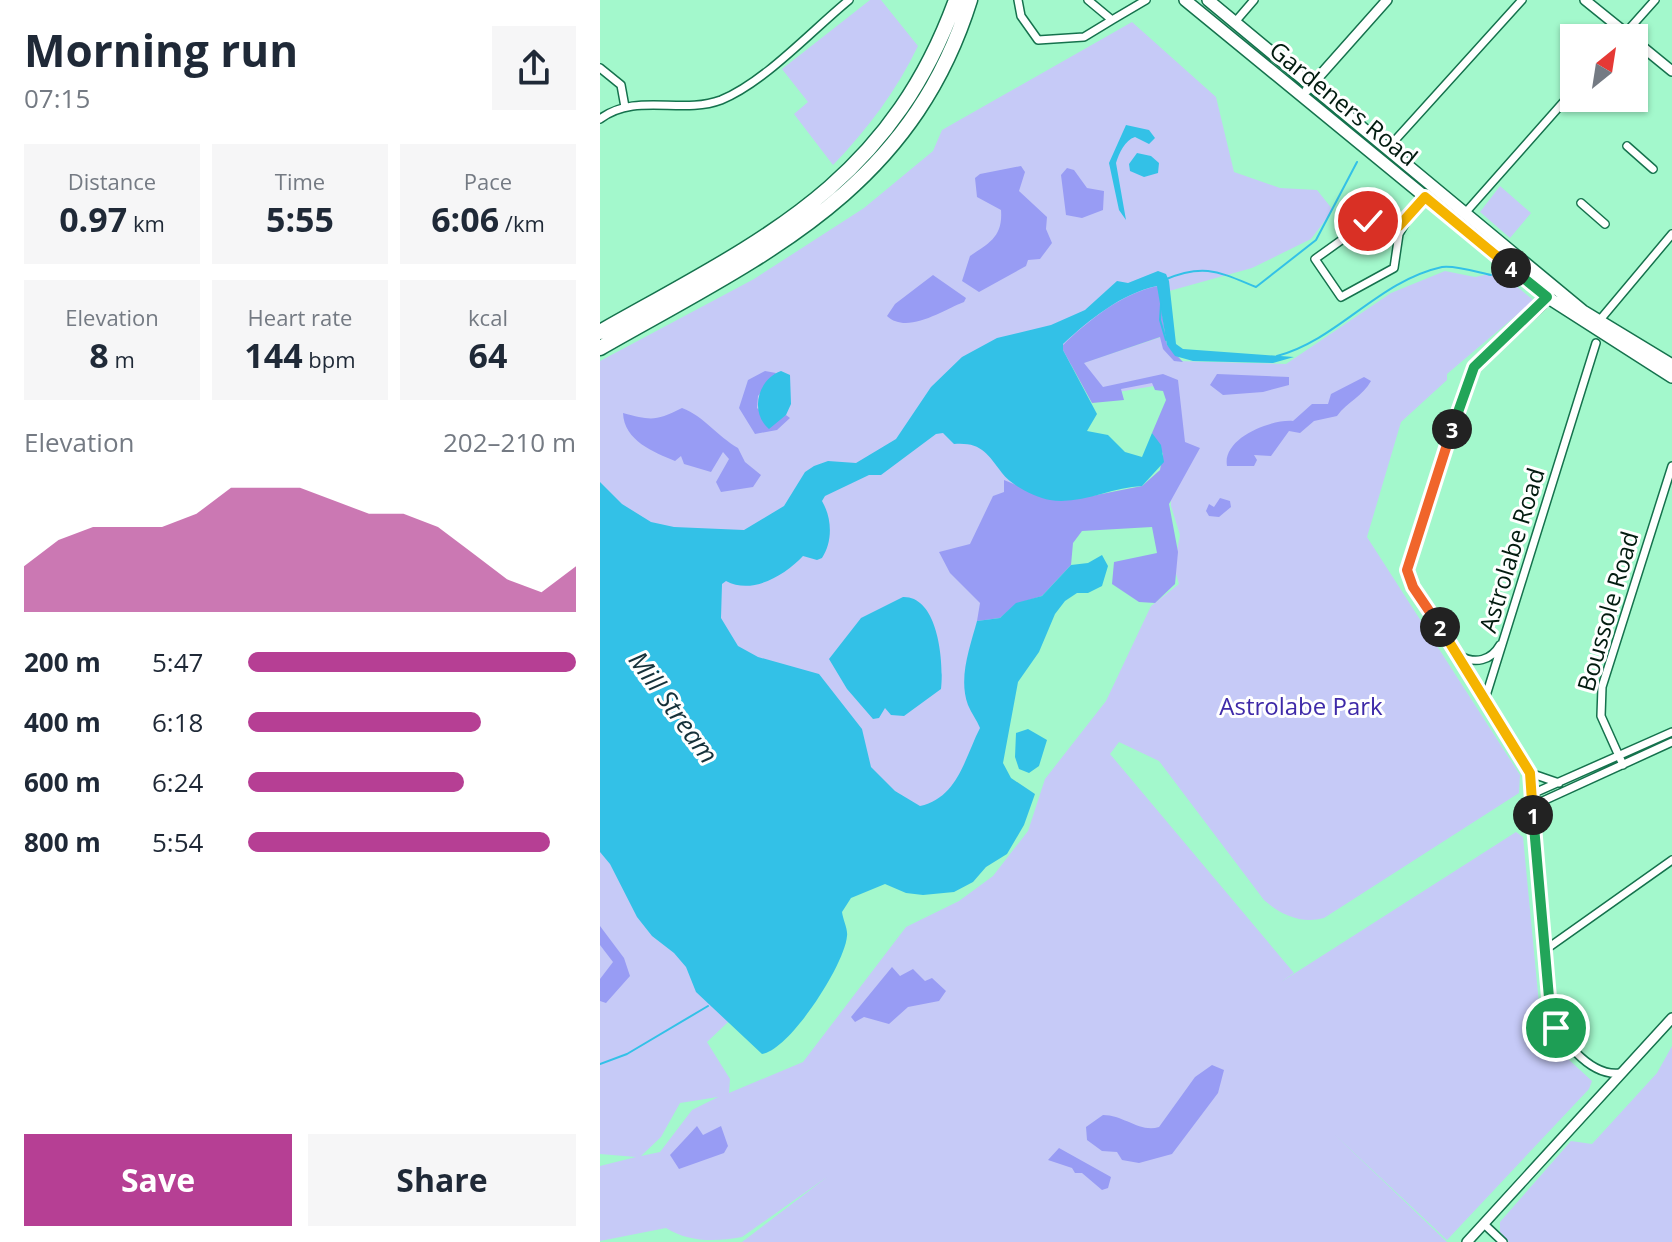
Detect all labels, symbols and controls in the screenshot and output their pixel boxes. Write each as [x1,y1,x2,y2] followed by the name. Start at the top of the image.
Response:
[24,20,298,80] text: Morning run
[1560,24,1648,112] north arrow
[1560,24,1648,112] map controls
[492,26,576,110] button: share
[1263,33,1425,173] street label: Gardeners Road
[24,80,90,116] text: 07:15
[68,166,156,196] text: Distance
[275,166,325,196] text: Time
[464,166,512,196] text: Pace
[1334,187,1402,255] pin
[59,196,127,242] text: 0.97
[266,196,334,242] text: 5:55
[431,196,499,242] text: 6:06
[1346,199,1390,243] icon: check
[127,208,165,238] text: km
[499,208,545,238] text: /km
[1491,248,1531,288] pin: 4
[1505,253,1517,283] text: 4
[65,302,159,332] text: Elevation
[248,302,352,332] text: Heart rate
[468,302,508,332] text: kcal
[89,332,109,378] text: 8
[244,332,303,378] text: 144
[469,332,507,378] text: 64
[109,344,135,374] text: m
[303,344,356,374] text: bpm
[1432,409,1472,449] pin: 3
[1446,414,1458,444] text: 3
[24,424,134,460] text: Elevation
[443,424,576,460] text: 202–210 m
[1470,464,1552,636] street label: Astrolabe Road
[1568,527,1646,695] street label: Boussole Road
[1420,607,1460,647] pin: 2
[1434,612,1446,642] text: 2
[24,644,101,680] text: 200 m
[152,644,203,680] text: 5:47
[621,644,727,770] water label: Mill Stream
[1219,689,1383,722] park label: Astrolabe Park
[24,704,101,740] text: 400 m
[152,704,203,740] text: 6:18
[24,764,101,800] text: 600 m
[152,764,203,800] text: 6:24
[1513,795,1553,835] pin: 1
[1527,800,1539,830] text: 1
[24,824,101,860] text: 800 m
[152,824,203,860] text: 5:54
[1522,994,1590,1062] pin
[1534,1006,1578,1050] icon: arrive
[24,1134,292,1226] button: Save
[308,1134,576,1226] button: Share

